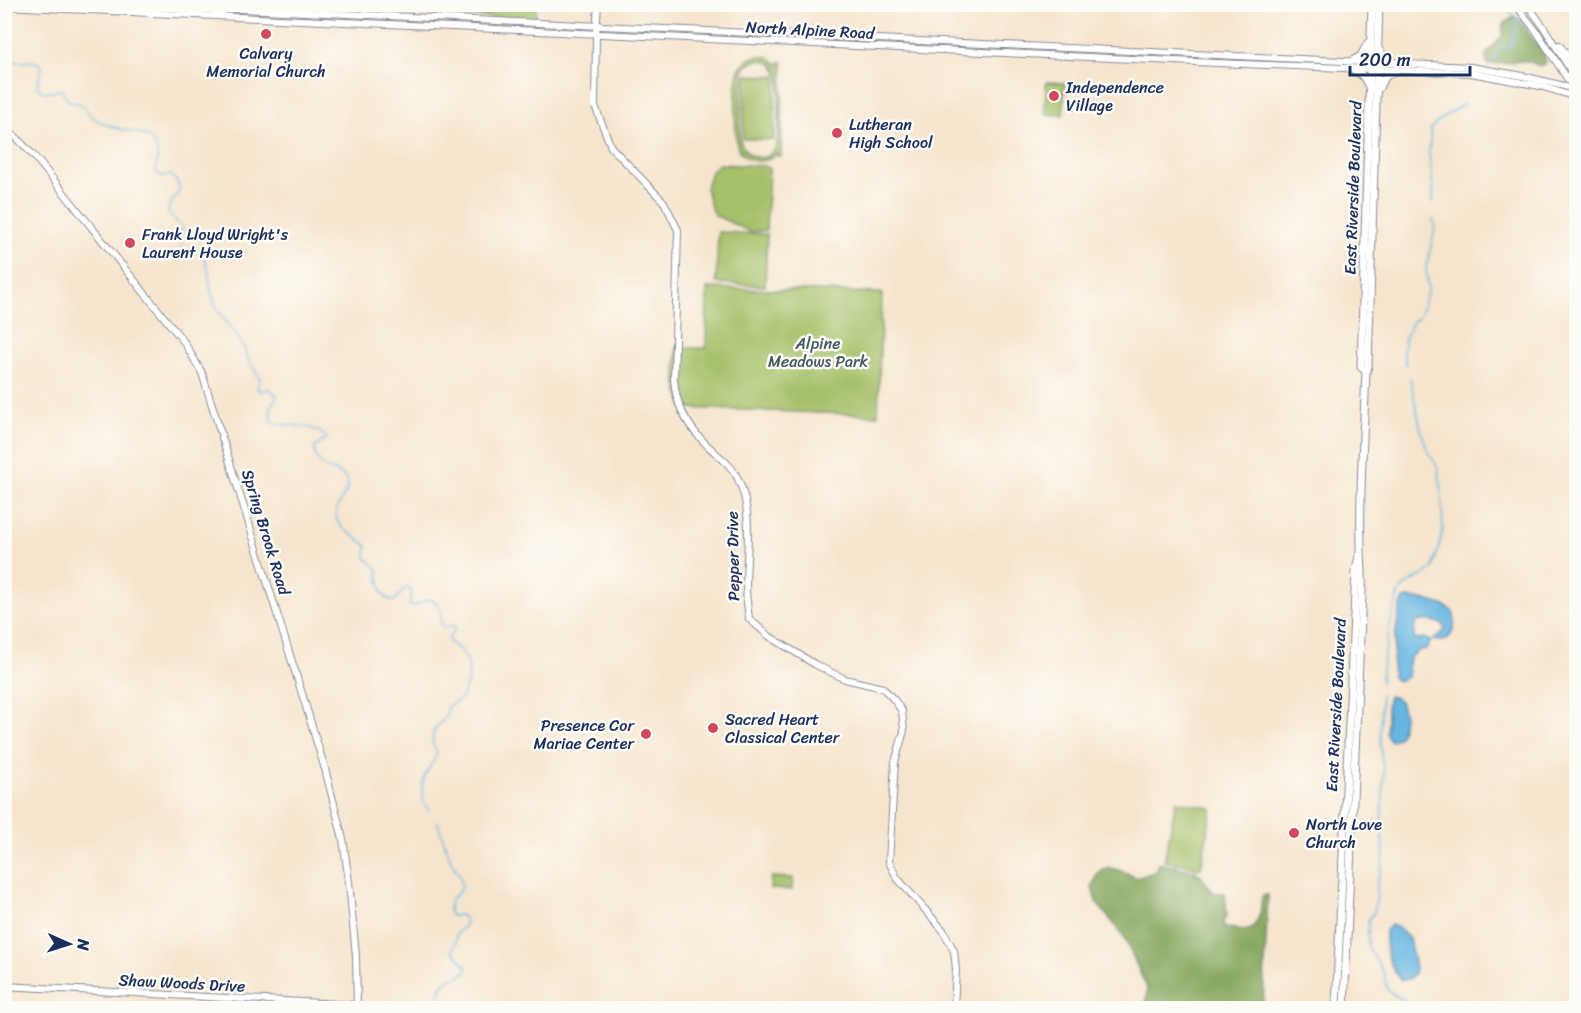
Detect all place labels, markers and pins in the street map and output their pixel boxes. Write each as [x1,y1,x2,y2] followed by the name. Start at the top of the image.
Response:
[259,27,273,41] marker: Calvary Memorial Church
[206,39,326,86] place label: Calvary Memorial Church
[1065,73,1164,120] place label: Independence Village
[1047,89,1061,103] marker: Independence Village
[849,110,933,157] place label: Lutheran High School
[830,126,844,140] marker: Lutheran High School
[142,220,289,267] place label: Frank Lloyd Wright's Laurent House
[123,236,137,250] marker: Frank Lloyd Wright's Laurent House
[725,705,841,752] place label: Sacred Heart Classical Center
[533,711,635,758] place label: Presence Cor Mariae Center
[706,721,720,735] marker: Sacred Heart Classical Center
[639,727,653,741] marker: Presence Cor Mariae Center
[1306,810,1382,857] place label: North Love Church
[1287,826,1301,840] marker: North Love Church

